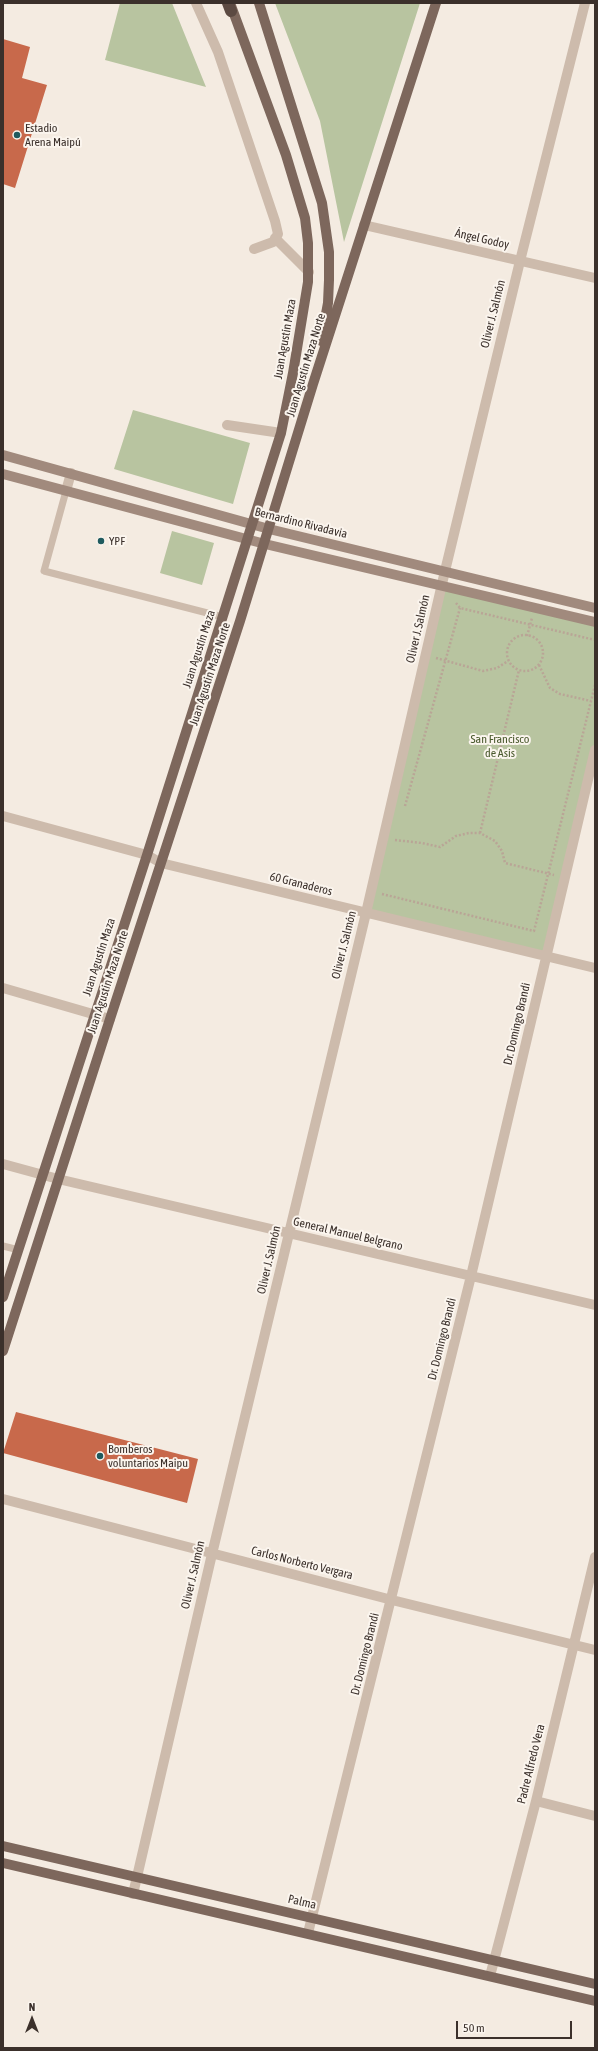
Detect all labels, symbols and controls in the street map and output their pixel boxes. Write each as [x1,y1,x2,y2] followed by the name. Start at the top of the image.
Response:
[25,121,81,149] place label: Estadio Arena Maipú
[12,130,22,140] marker: Estadio Arena Maipú
[454,226,510,252] street label: Ángel Godoy
[478,278,508,350] street label: Oliver J. Salmón
[271,298,299,380] street label: Juan Agustín Maza
[283,311,329,419] street label: Juan Agustín Maza Norte
[253,505,349,541] street label: Bernardino Rivadavia
[109,534,125,548] place label: YPF
[96,536,106,546] marker: YPF
[403,593,433,665] street label: Oliver J. Salmón
[180,608,218,690] street label: Juan Agustín Maza
[187,621,233,727] street label: Juan Agustín Maza Norte
[471,732,529,760] park label: San Francisco de Asis
[268,869,334,899] street label: 60 Granaderos
[329,909,359,981] street label: Oliver J. Salmón
[80,916,118,998] street label: Juan Agustín Maza
[85,929,131,1035] street label: Juan Agustín Maza Norte
[501,981,533,1067] street label: Dr. Domingo Brandi
[292,1214,404,1254] street label: General Manuel Belgrano
[254,1224,284,1296] street label: Oliver J. Salmón
[425,1296,459,1382] street label: Dr. Domingo Brandi
[108,1442,188,1470] place label: Bomberos voluntarios Maipu
[95,1451,105,1461] marker: Bomberos voluntarios Maipu
[178,1539,208,1611] street label: Oliver J. Salmón
[250,1543,354,1583] street label: Carlos Norberto Vergara
[348,1611,382,1697] street label: Dr. Domingo Brandi
[514,1723,548,1805] street label: Padre Alfredo Vera
[286,1892,318,1912] street label: Palma
[12,1999,52,2039] north arrow
[29,2001,35,2013] text: N
[458,2013,574,2039] scale bar
[463,2021,485,2035] text: 50 m

